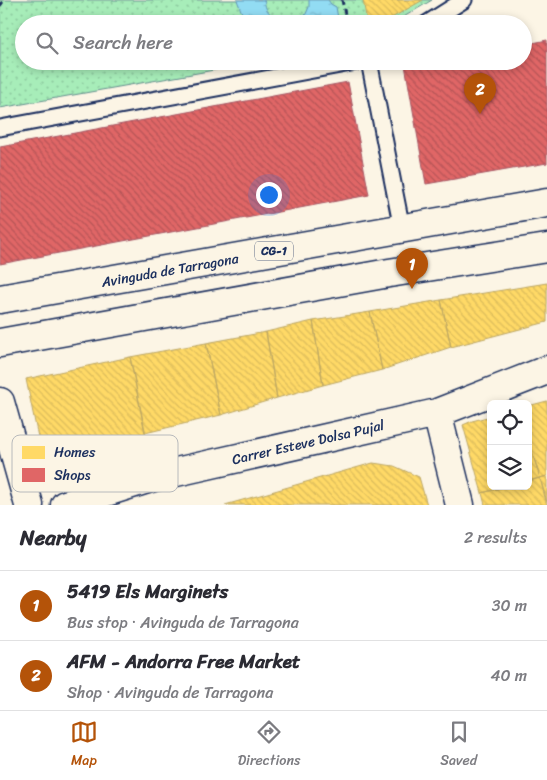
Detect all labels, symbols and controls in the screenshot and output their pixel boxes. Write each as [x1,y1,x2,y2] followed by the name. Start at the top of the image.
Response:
[15,15,532,70] search box
[73,26,173,59] text: Search here
[33,29,61,57] icon: search
[464,73,496,114] pin: 2
[256,182,282,208] your location
[255,242,293,260] road number: CG-1
[99,246,242,295] street label: Avinguda de Tarragona
[396,248,428,289] pin: 1
[487,400,532,490] map controls
[487,400,532,445] button: locate
[229,413,388,472] street label: Carrer Esteve Dolsa Pujal
[12,435,178,492] legend
[54,440,96,465] text: Homes
[487,445,532,490] button: layers
[54,463,91,488] text: Shops
[20,519,86,557] text: Nearby
[464,523,527,552] text: 2 results
[67,575,228,608] text: 5419 Els Marginets
[33,591,39,620] text: 1
[492,591,527,620] text: 30 m
[67,608,299,637] text: Bus stop · Avinguda de Tarragona
[67,645,300,678] text: AFM - Andorra Free Market
[31,661,41,690] text: 2
[490,661,527,690] text: 40 m
[67,678,273,707] text: Shop · Avinguda de Tarragona
[70,718,98,773] tab: Map
[238,718,300,773] tab: Directions
[440,718,477,773] tab: Saved

